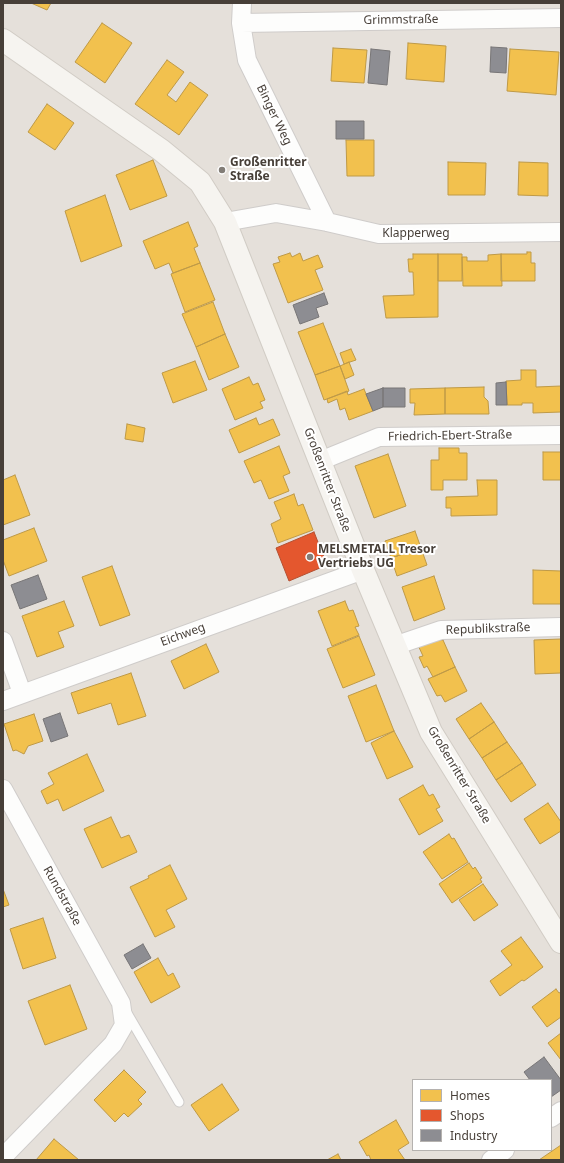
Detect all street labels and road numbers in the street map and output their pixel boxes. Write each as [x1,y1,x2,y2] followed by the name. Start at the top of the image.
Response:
[363,12,439,28] street label: Grimmstraße
[253,82,295,148] street label: Binger Weg
[382,227,450,241] street label: Klapperweg
[300,426,354,534] street label: Großenritter Straße
[388,428,512,444] street label: Friedrich-Ebert-Straße
[159,620,207,650] street label: Eichweg
[445,620,531,638] street label: Republikstraße
[424,724,494,826] street label: Großenritter Straße
[40,864,84,928] street label: Rundstraße

